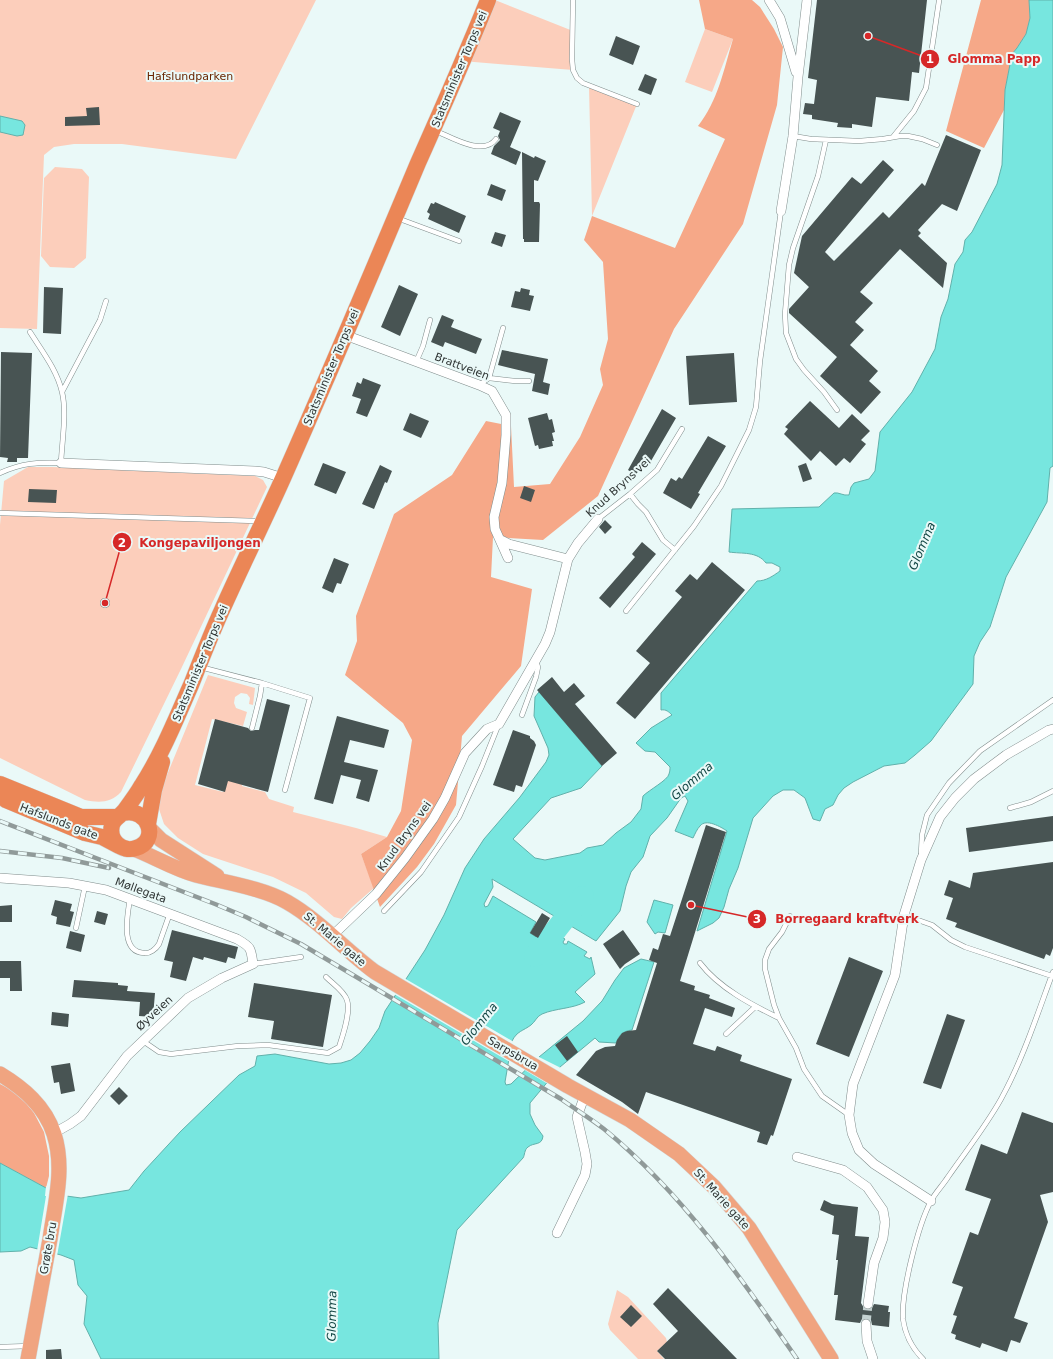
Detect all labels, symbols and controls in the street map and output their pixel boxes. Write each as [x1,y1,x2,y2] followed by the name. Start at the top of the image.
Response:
[429,9,490,129] street label: Statsminister Torps vei
[920,47,1049,71] callout: Glomma Papp
[926,52,934,66] text: 1
[947,52,1041,66] text: Glomma Papp
[147,70,233,83] park label: Hafslundparken
[301,307,362,427] street label: Statsminister Torps vei
[433,350,491,383] street label: Brattveien
[583,455,653,520] street label: Knud Bryns vei
[906,520,938,572] water label: Glomma
[112,530,269,554] callout: Kongepaviljongen
[118,536,126,550] text: 2
[139,536,261,550] text: Kongepaviljongen
[170,603,231,723] street label: Statsminister Torps vei
[668,759,716,803] water label: Glomma
[375,799,434,874] street label: Knud Bryns vei
[18,801,100,842] street label: Hafslunds gate
[113,875,168,906] street label: Møllegata
[747,907,927,931] callout: Borregaard kraftverk
[301,910,369,969] street label: St. Marie gate
[753,912,761,926] text: 3
[775,912,920,926] text: Borregaard kraftverk
[133,993,175,1034] street label: Øyveien
[458,1000,500,1048] water label: Glomma
[485,1034,540,1073] street label: Sarpsbrua
[691,1166,752,1233] street label: St. Marie gate
[38,1221,59,1275] street label: Grøte bru
[325,1291,339,1341] water label: Glomma

